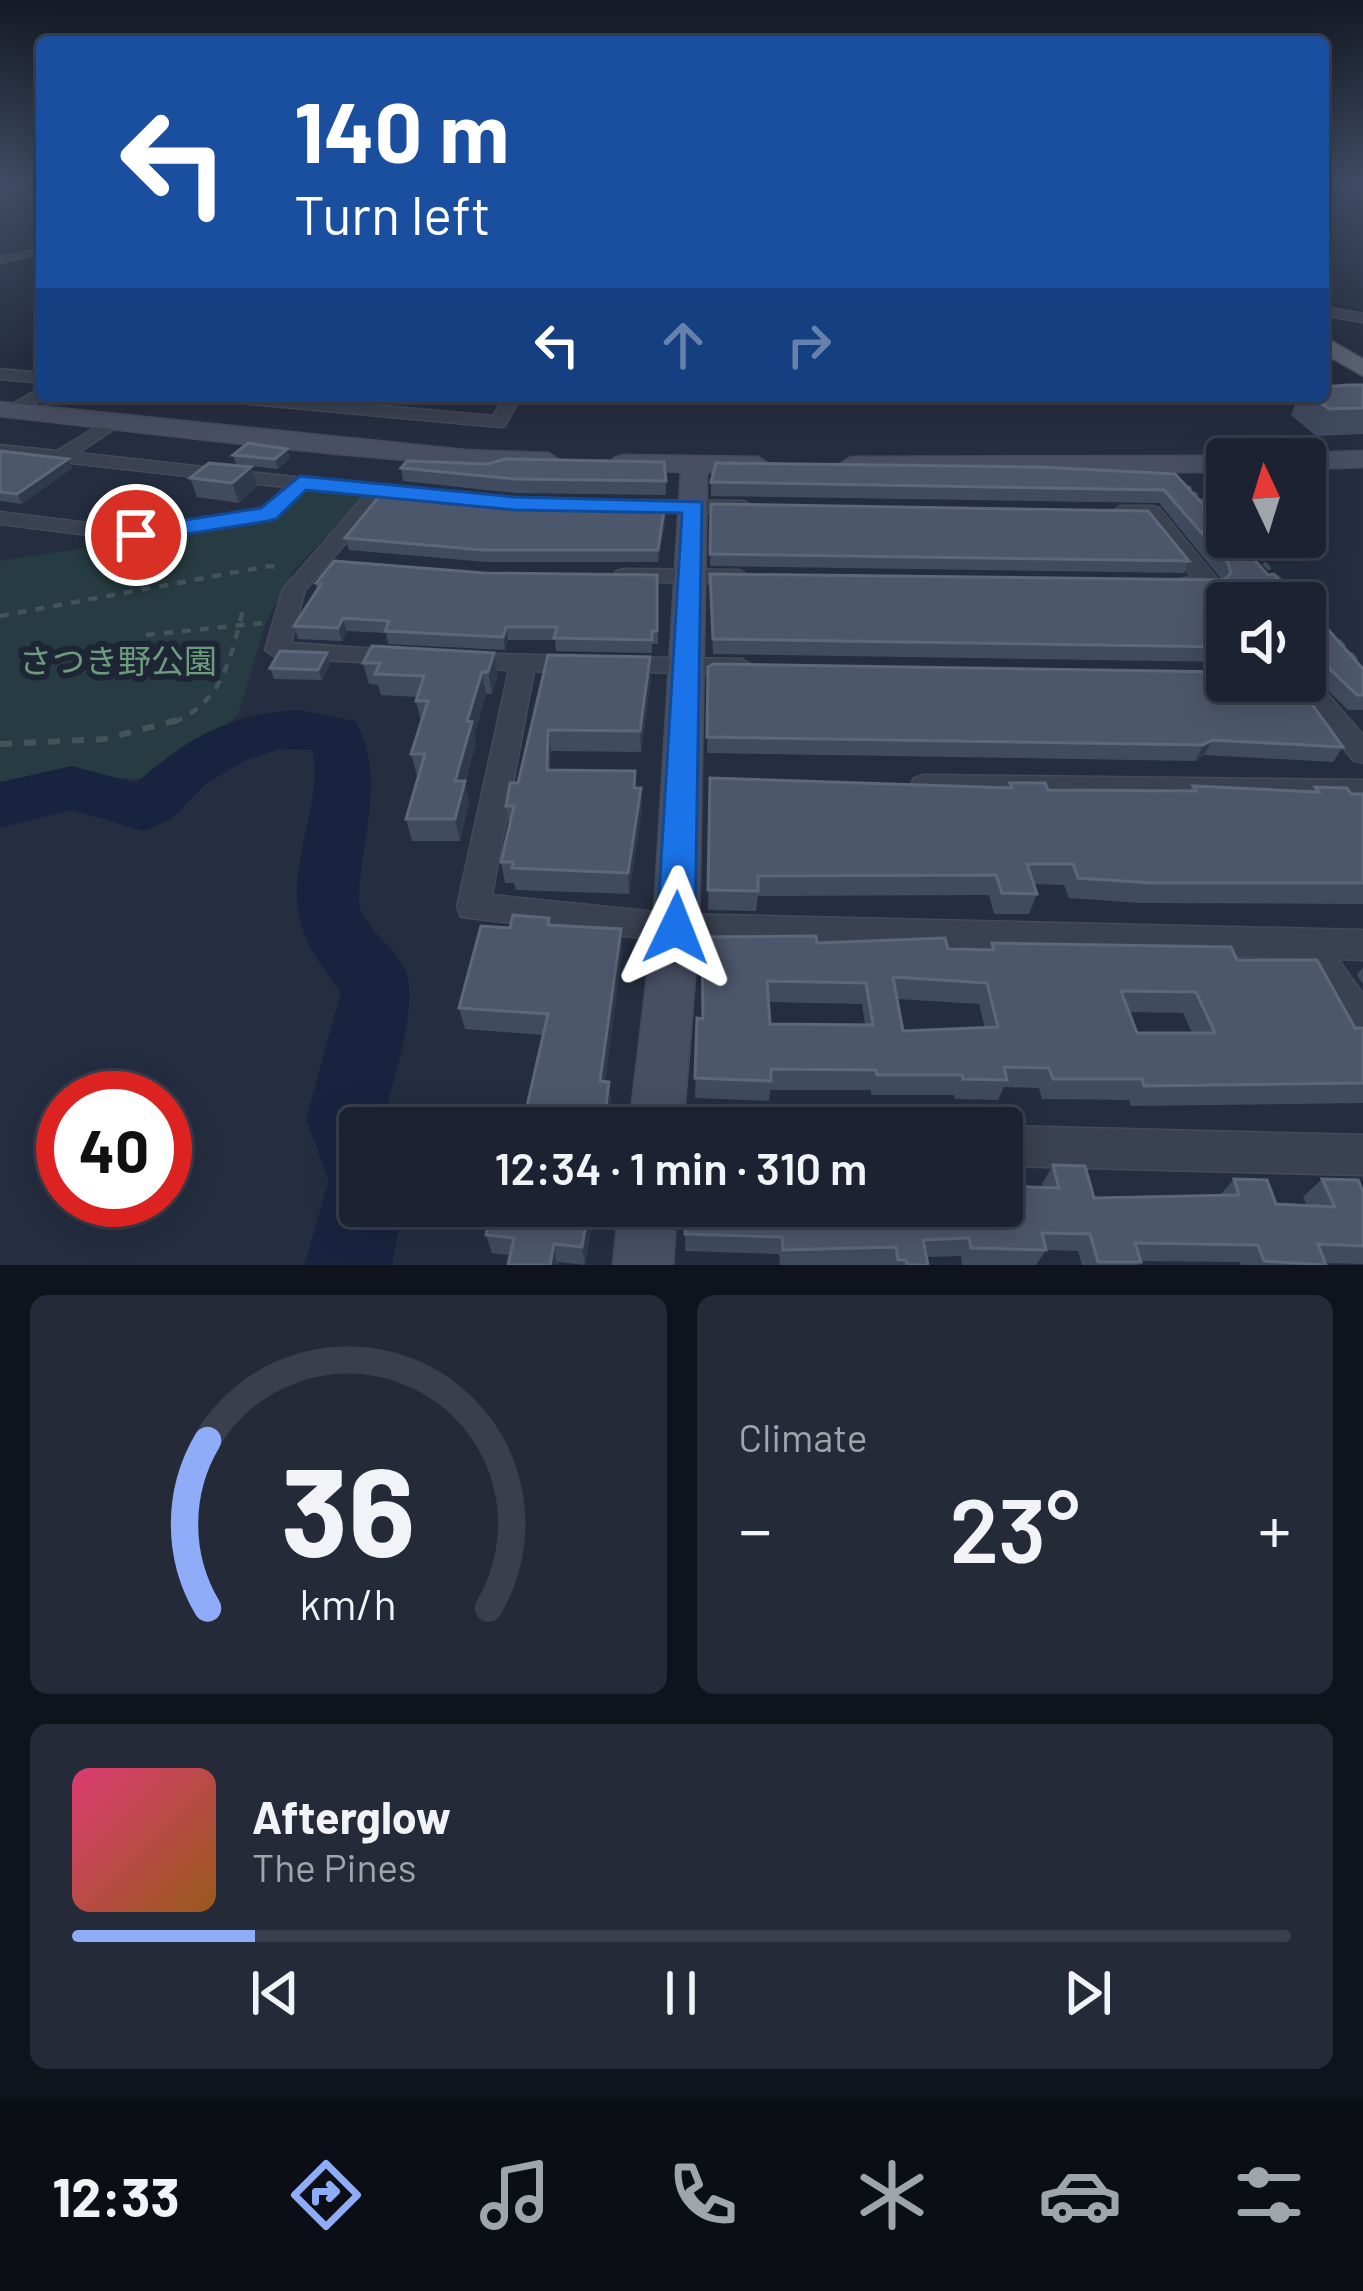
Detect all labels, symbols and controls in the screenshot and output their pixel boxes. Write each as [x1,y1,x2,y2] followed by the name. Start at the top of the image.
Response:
[294,79,509,180] text: 140 m
[96,84,252,240] icon: left
[294,181,491,246] text: Turn left
[524,312,590,378] icon: left
[650,312,716,378] icon: ahead
[776,312,842,378] icon: right
[1206,438,1326,558] north arrow
[1206,438,1326,702] map controls
[85,484,187,586] pin
[103,502,169,568] icon: arrive
[1206,582,1326,702] button: sound
[19,640,217,680] park label: さつき野公園
[613,865,739,991] position arrow
[36,1071,192,1227] speed limit sign: 40
[495,1140,867,1194] text: 12:34 · 1 min · 310 m
[739,1413,868,1460] text: Climate
[281,1432,415,1582] text: 36
[950,1473,1080,1581] text: 23°
[739,1488,772,1567] text: −
[1258,1488,1291,1567] text: +
[300,1576,397,1628] text: km/h
[252,1789,451,1843] text: Afterglow
[252,1843,417,1890] text: The Pines
[242,1960,308,2026] icon: previous
[648,1960,714,2026] icon: pause
[1055,1960,1121,2026] icon: next
[284,2153,368,2237] icon: directions
[473,2153,557,2237] icon: music
[661,2153,745,2237] icon: phone
[850,2153,934,2237] icon: climate
[1038,2153,1122,2237] icon: car
[1227,2153,1311,2237] icon: filters
[52,2163,180,2228] text: 12:33

